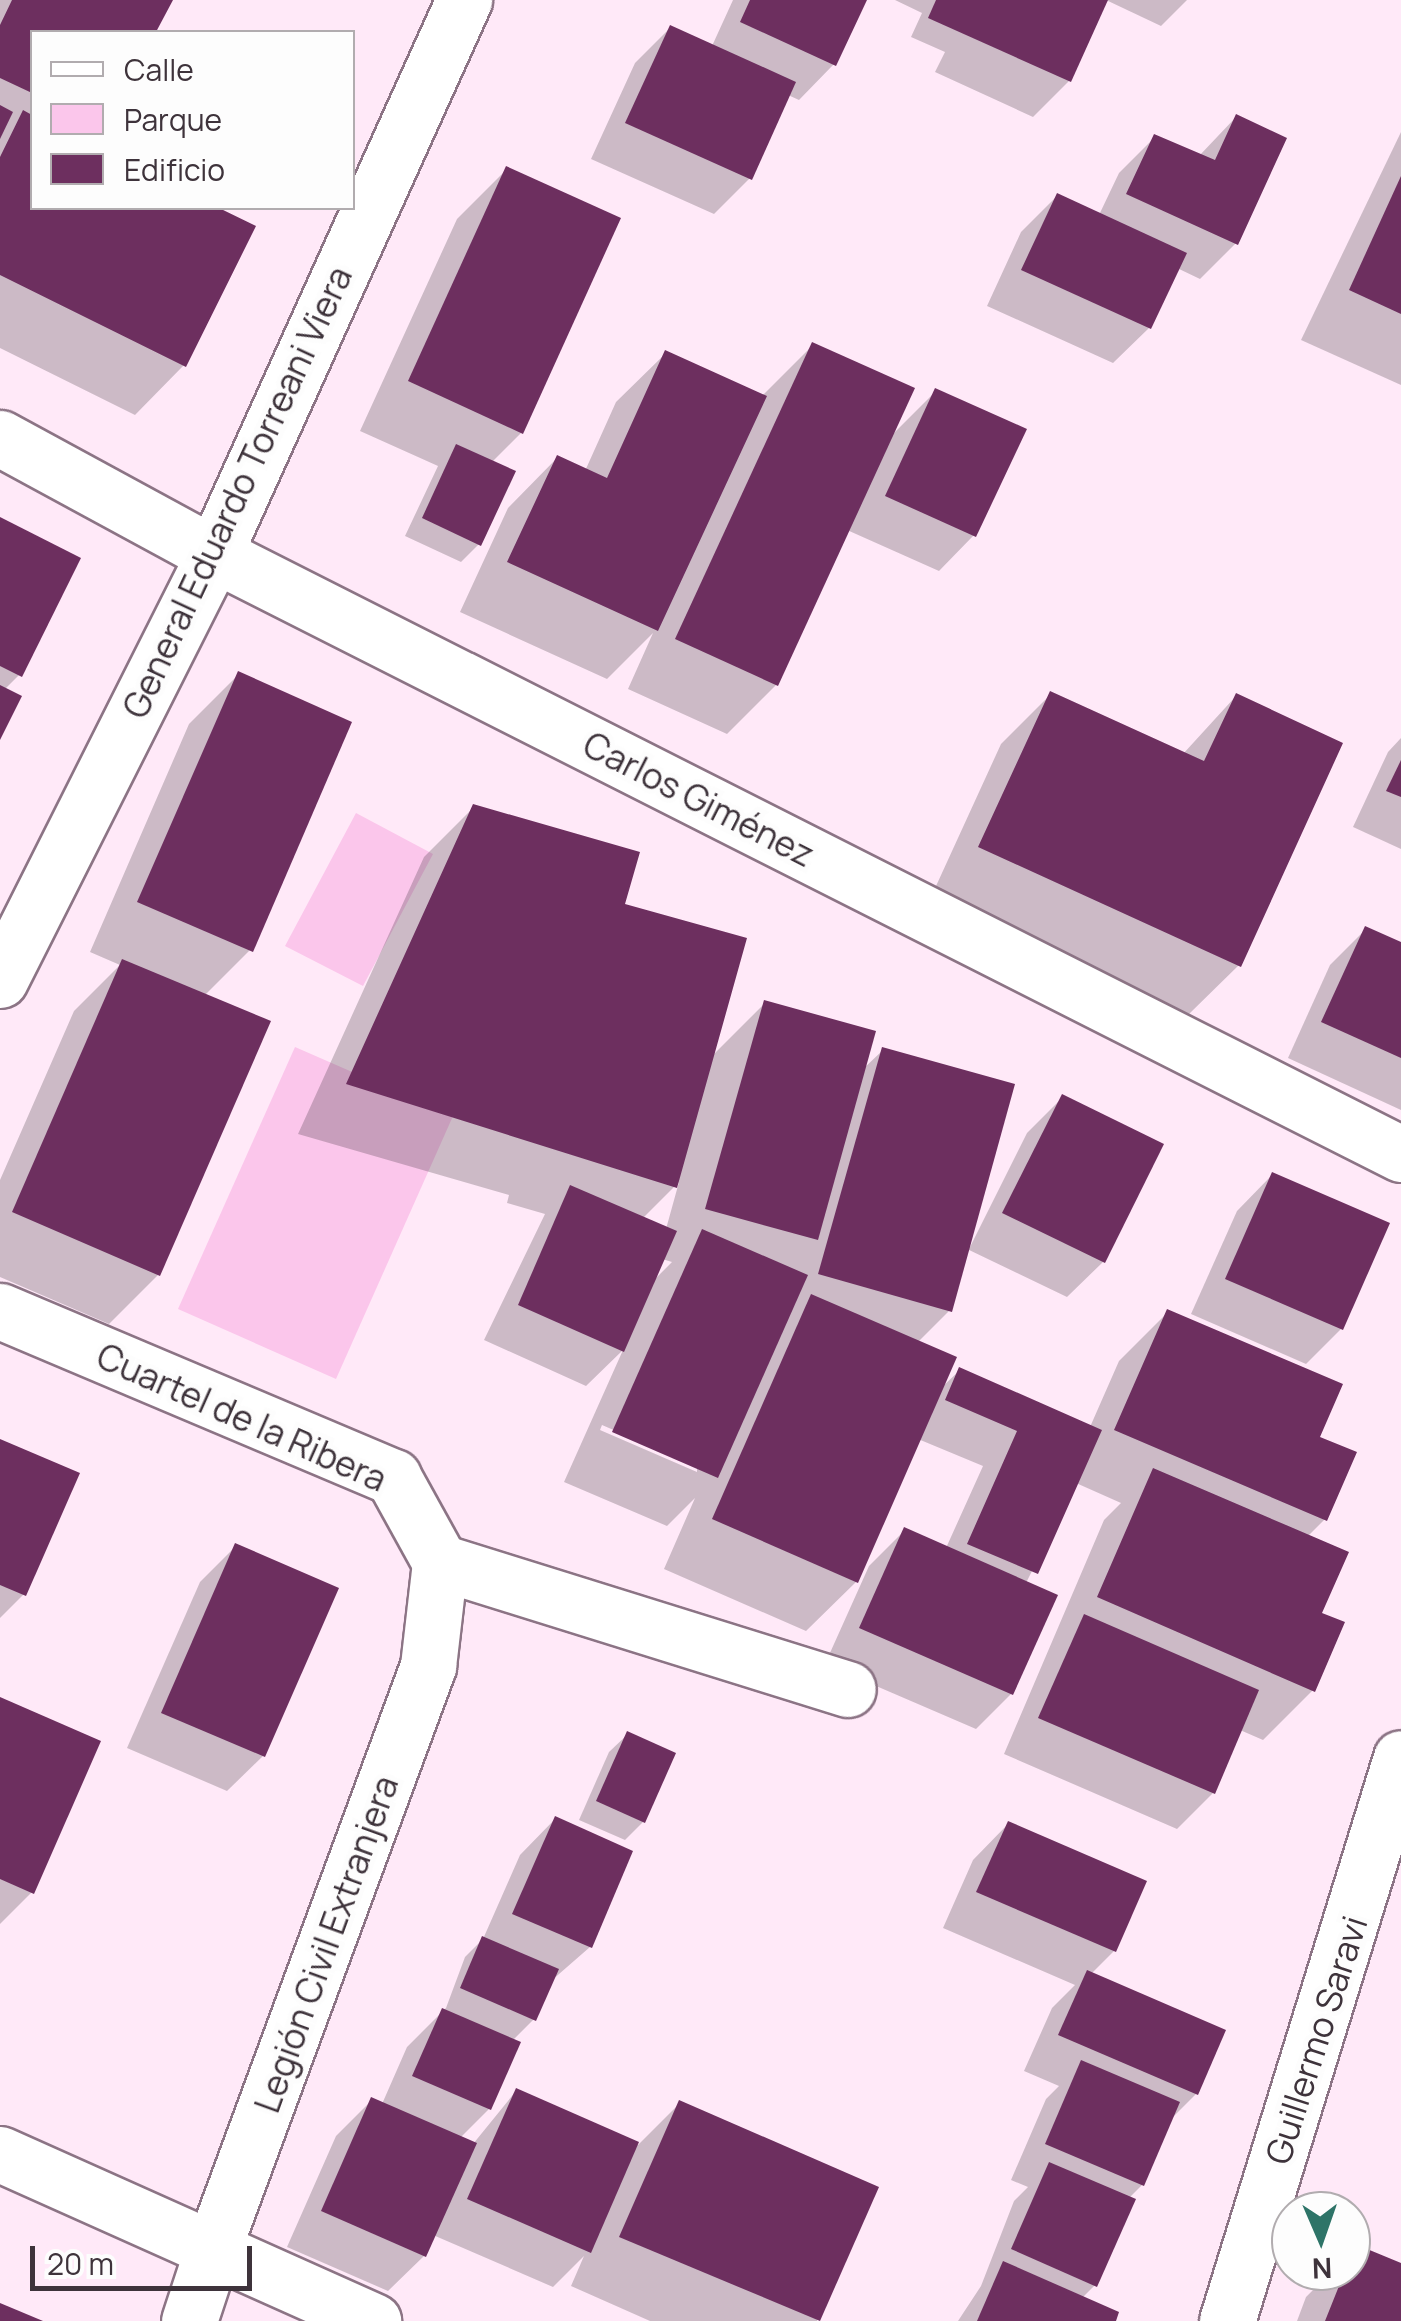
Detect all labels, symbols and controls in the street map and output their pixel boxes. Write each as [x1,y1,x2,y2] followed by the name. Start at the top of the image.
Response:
[30,30,355,210] legend
[124,49,194,90] text: Calle
[124,99,222,140] text: Parque
[124,149,225,190] text: Edificio
[114,259,360,725] street label: General Eduardo Torreani Viera
[577,723,821,875] street label: Carlos Giménez
[91,1334,393,1500] street label: Cuartel de la Ribera
[246,1770,406,2118] street label: Legión Civil Extranjera
[1256,1911,1376,2169] street label: Guillermo Saravi
[1271,2191,1371,2291] north arrow
[35,2226,258,2288] scale bar
[47,2243,114,2284] text: 20 m
[1311,2250,1333,2288] text: N

